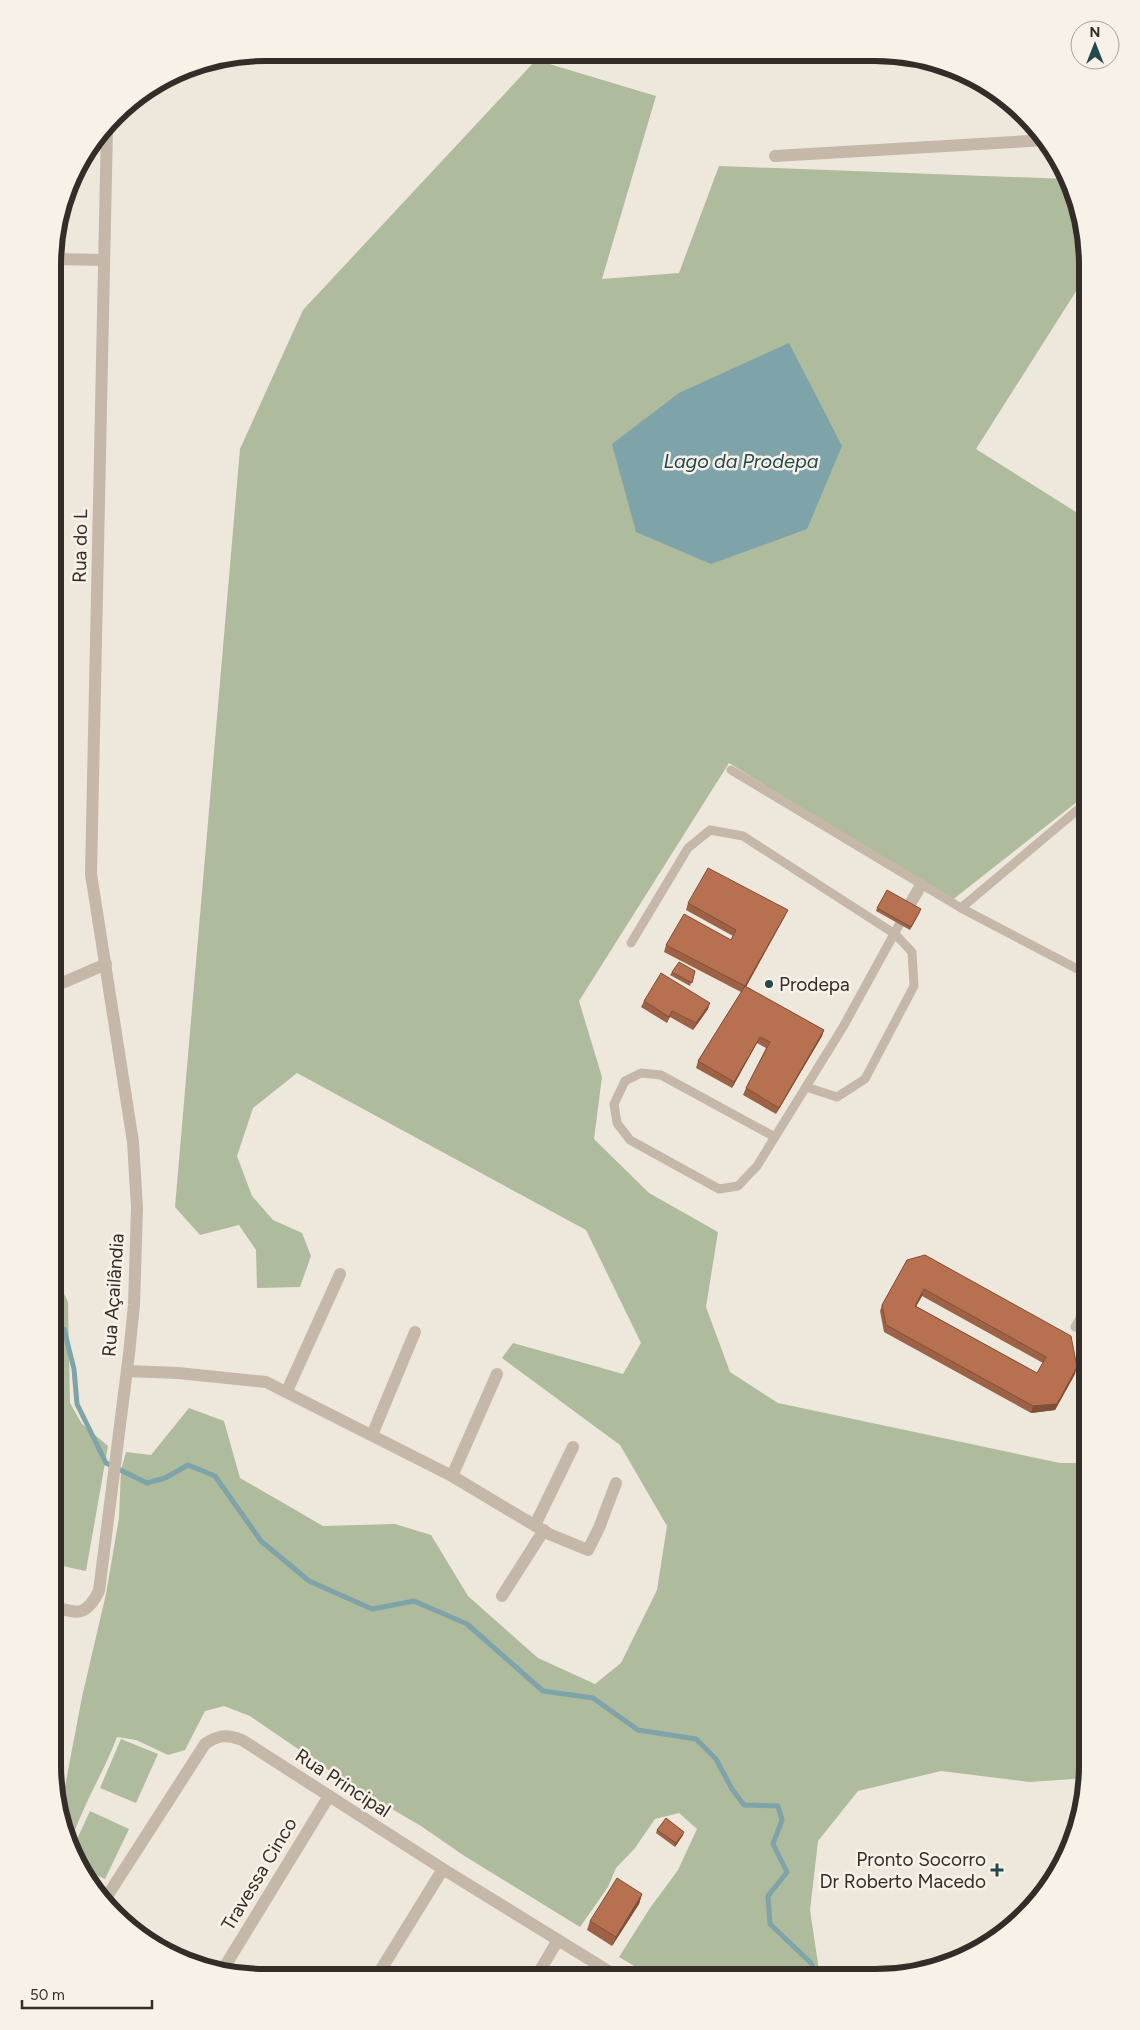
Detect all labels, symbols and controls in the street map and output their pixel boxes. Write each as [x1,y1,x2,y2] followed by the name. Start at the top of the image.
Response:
[1070,20,1120,70] north arrow
[1090,24,1100,41] text: N
[663,449,819,473] water label: Lago da Prodepa
[68,509,92,583] street label: Rua do L
[779,973,850,996] place label: Prodepa
[763,978,775,990] marker: Prodepa
[97,1233,129,1357] street label: Rua Açailândia
[291,1744,395,1822] street label: Rua Principal
[216,1813,302,1935] street label: Travessa Cinco
[820,1848,986,1893] place label: Pronto Socorro Dr Roberto Macedo
[990,1863,1004,1877] marker: Pronto Socorro Dr Roberto Macedo
[22,1978,152,2010] scale bar
[30,1986,65,2004] text: 50 m

